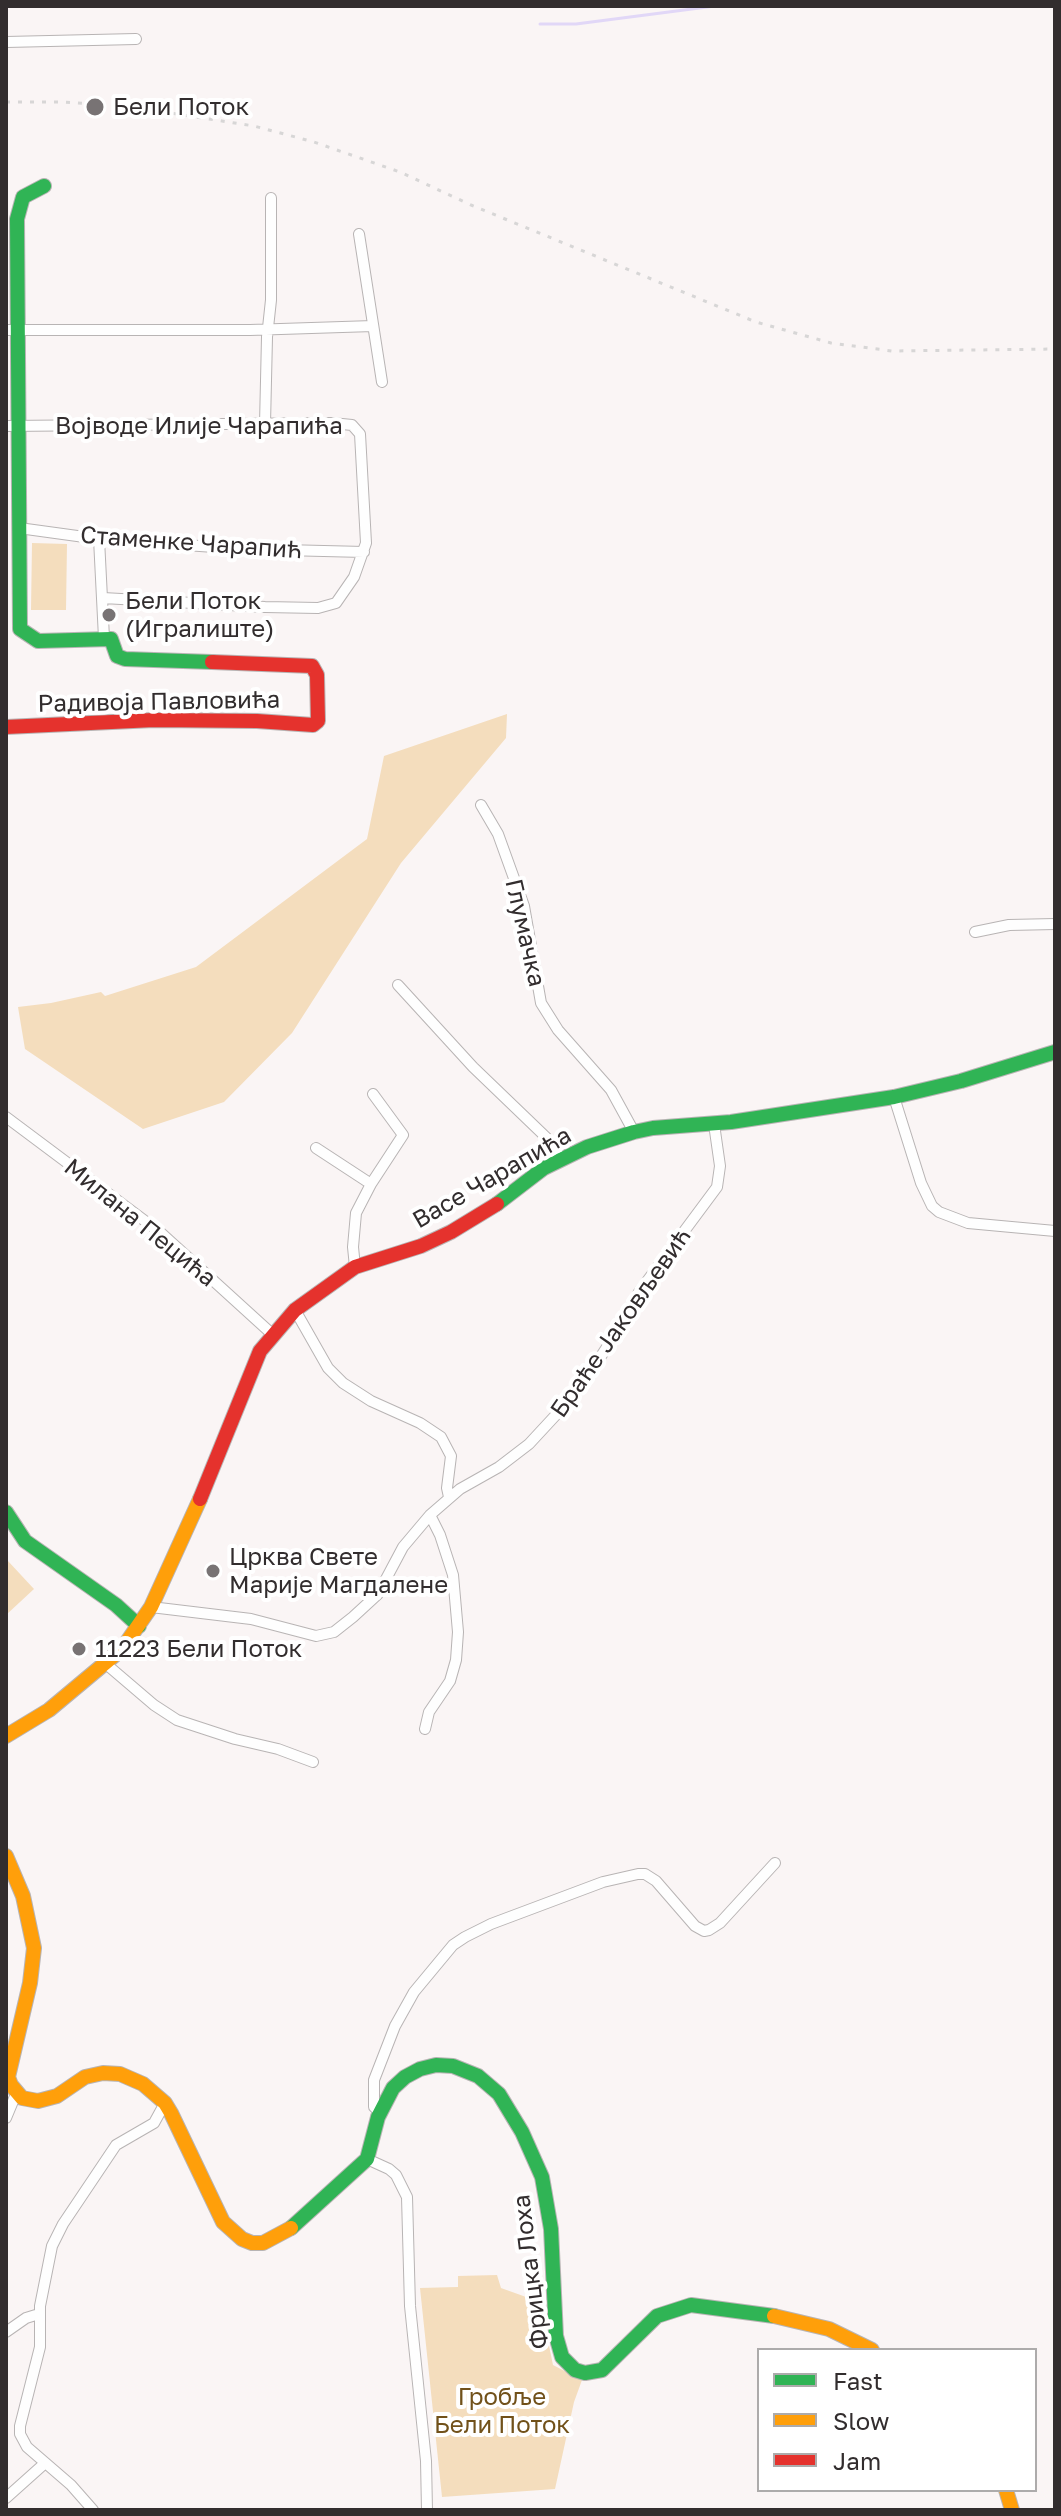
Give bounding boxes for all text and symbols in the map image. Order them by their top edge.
place label: Бели Поток [113,93,249,121]
marker: Бели Поток [84,96,106,118]
street label: Војводе Илије Чарапића [55,412,343,440]
street label: Стаменке Чарапић [79,521,303,565]
place label: Бели Поток (Игралиште) [125,587,274,643]
marker: Бели Поток (Игралиште) [100,606,118,624]
street label: Радивоја Павловића [37,685,281,719]
street label: Глумачка [499,876,551,990]
street label: Васе Чарапића [408,1121,576,1235]
street label: Милана Пецића [58,1153,222,1293]
street label: Браће Јаковљевић [545,1223,697,1423]
place label: Црква Свете Марије Магдалене [229,1543,448,1599]
marker: Црква Свете Марије Магдалене [204,1562,222,1580]
place label: 11223 Бели Поток [95,1635,302,1663]
marker: 11223 Бели Поток [70,1640,88,1658]
street label: Фрицка Лоха [507,2193,555,2351]
legend [757,2348,1037,2492]
text: Fast [833,2366,883,2395]
park label: Гробље Бели Поток [434,2383,570,2439]
text: Slow [833,2406,889,2435]
text: Jam [833,2446,881,2475]

